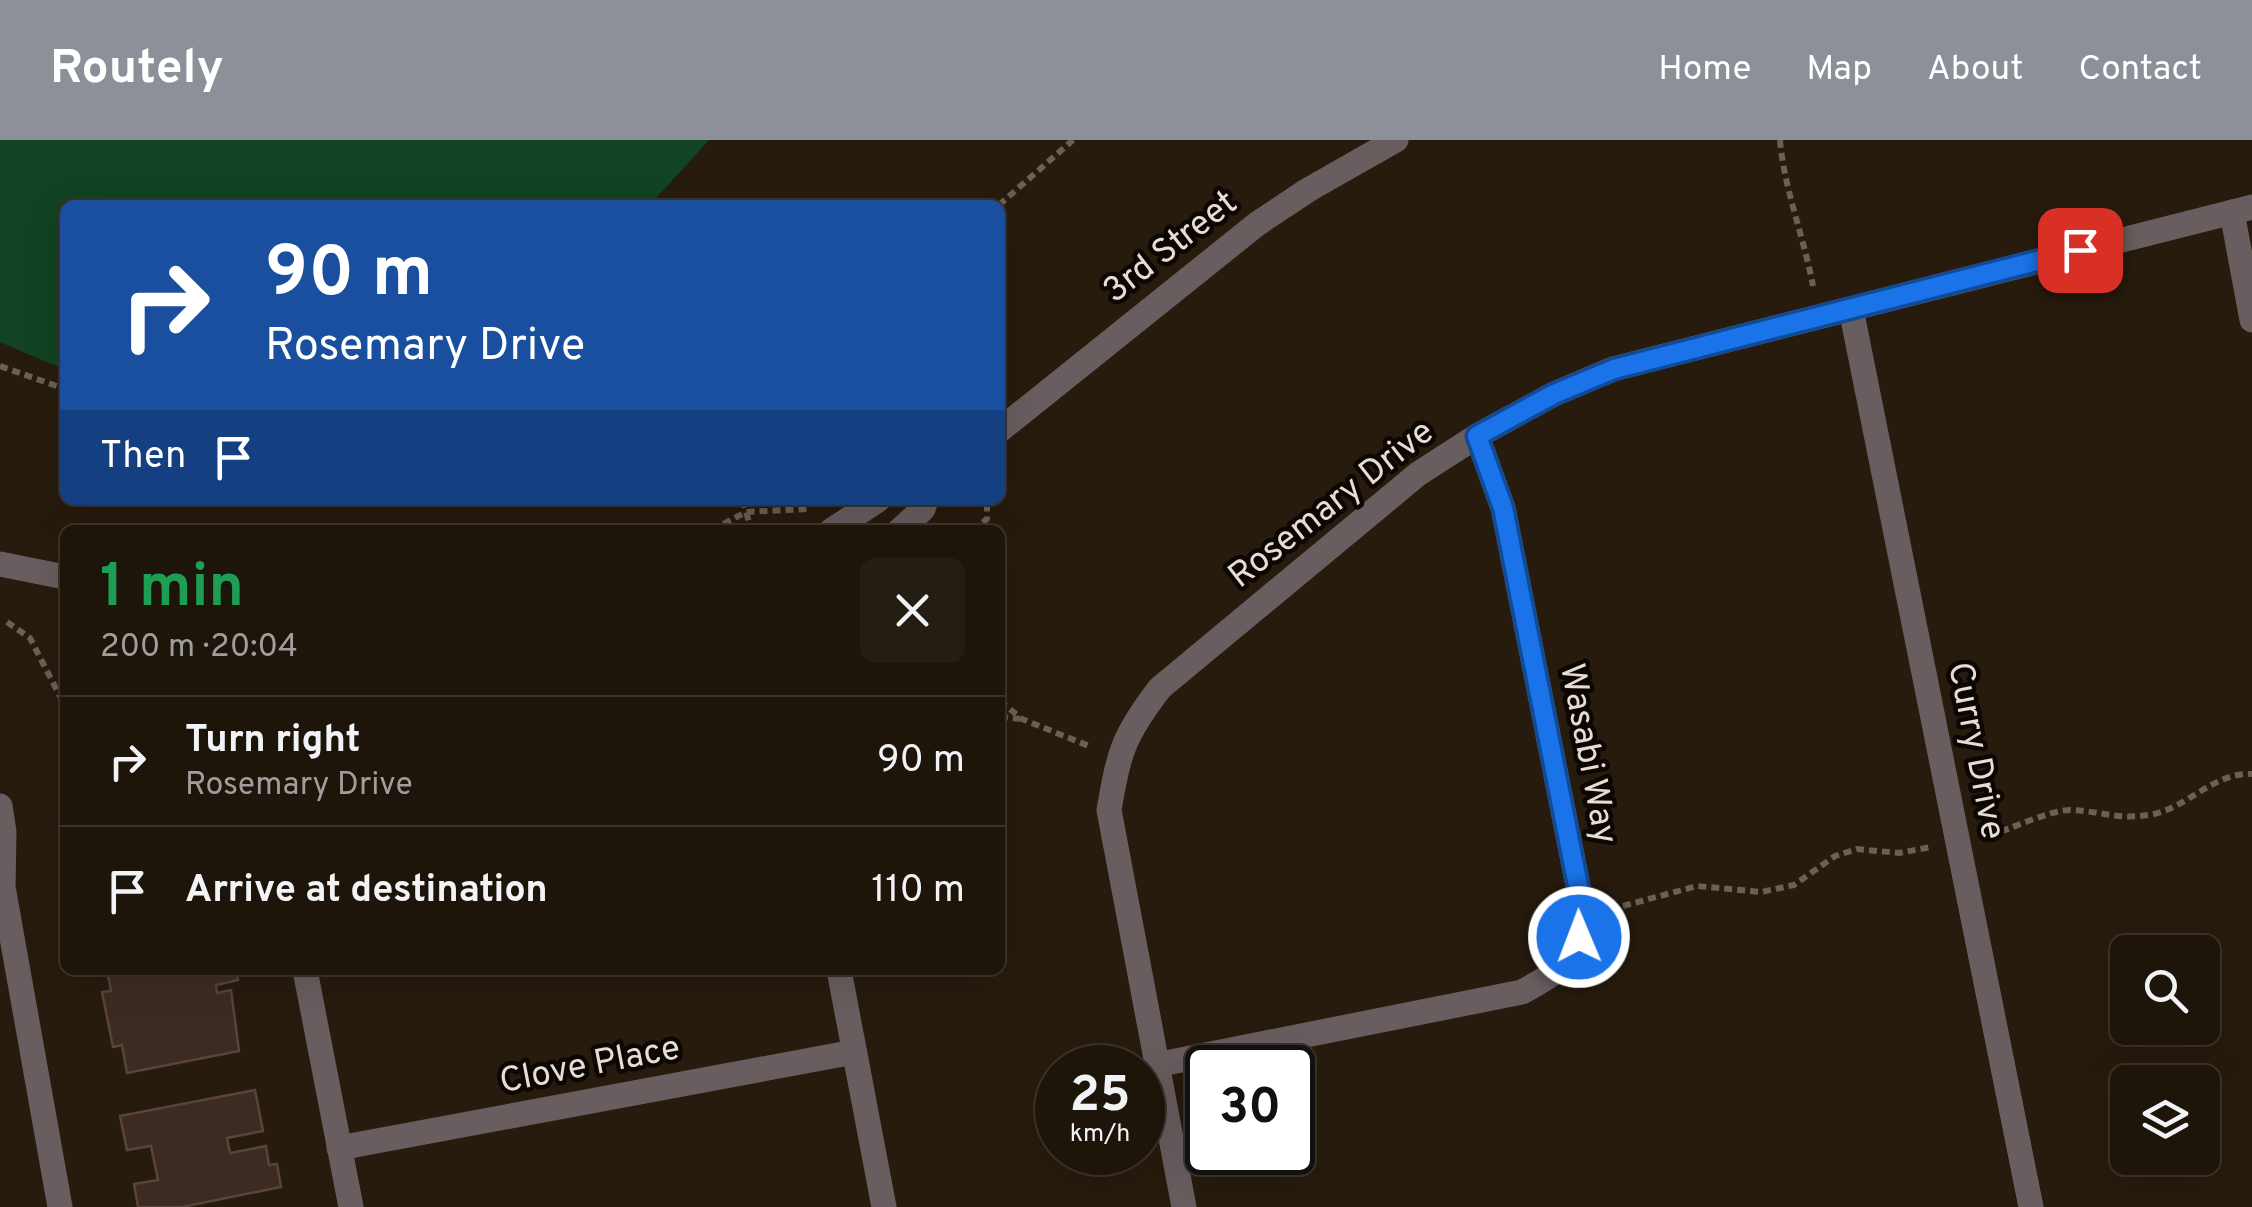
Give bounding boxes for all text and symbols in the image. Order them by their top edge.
text: Routely [50,40,224,100]
text: Home [1658,48,1751,92]
text: Map [1806,48,1872,92]
text: About [1927,48,2023,92]
text: Contact [2078,48,2202,92]
street label: 3rd Street [1095,182,1247,314]
pin [2038,208,2123,293]
icon: arrive [2053,223,2108,278]
text: 90 m [265,232,433,321]
icon: right [100,240,230,370]
text: Rosemary Drive [265,319,585,376]
street label: Rosemary Drive [1220,411,1444,599]
icon: arrive [206,430,261,485]
text: Then [100,433,186,482]
text: 1 min [100,552,244,628]
button: close [860,558,965,663]
text: 200 m · 20:04 [100,628,298,668]
street label: Curry Drive [1936,659,2014,843]
street label: Wasabi Way [1548,660,1626,848]
text: Turn right [185,717,360,766]
icon: right [100,734,155,789]
text: 90 m [877,737,965,786]
text: Rosemary Drive [185,766,413,806]
icon: arrive [100,864,155,919]
text: Arrive at destination [185,867,548,916]
text: 110 m [871,867,965,916]
position arrow [1527,885,1631,989]
map controls [2110,935,2220,1175]
button: search [2110,935,2220,1045]
street label: Clove Place [496,1027,684,1105]
speed limit sign: 30 [1185,1045,1315,1175]
button: layers [2110,1065,2220,1175]
text: 25 [1069,1066,1131,1129]
text: km/h [1070,1119,1130,1151]

